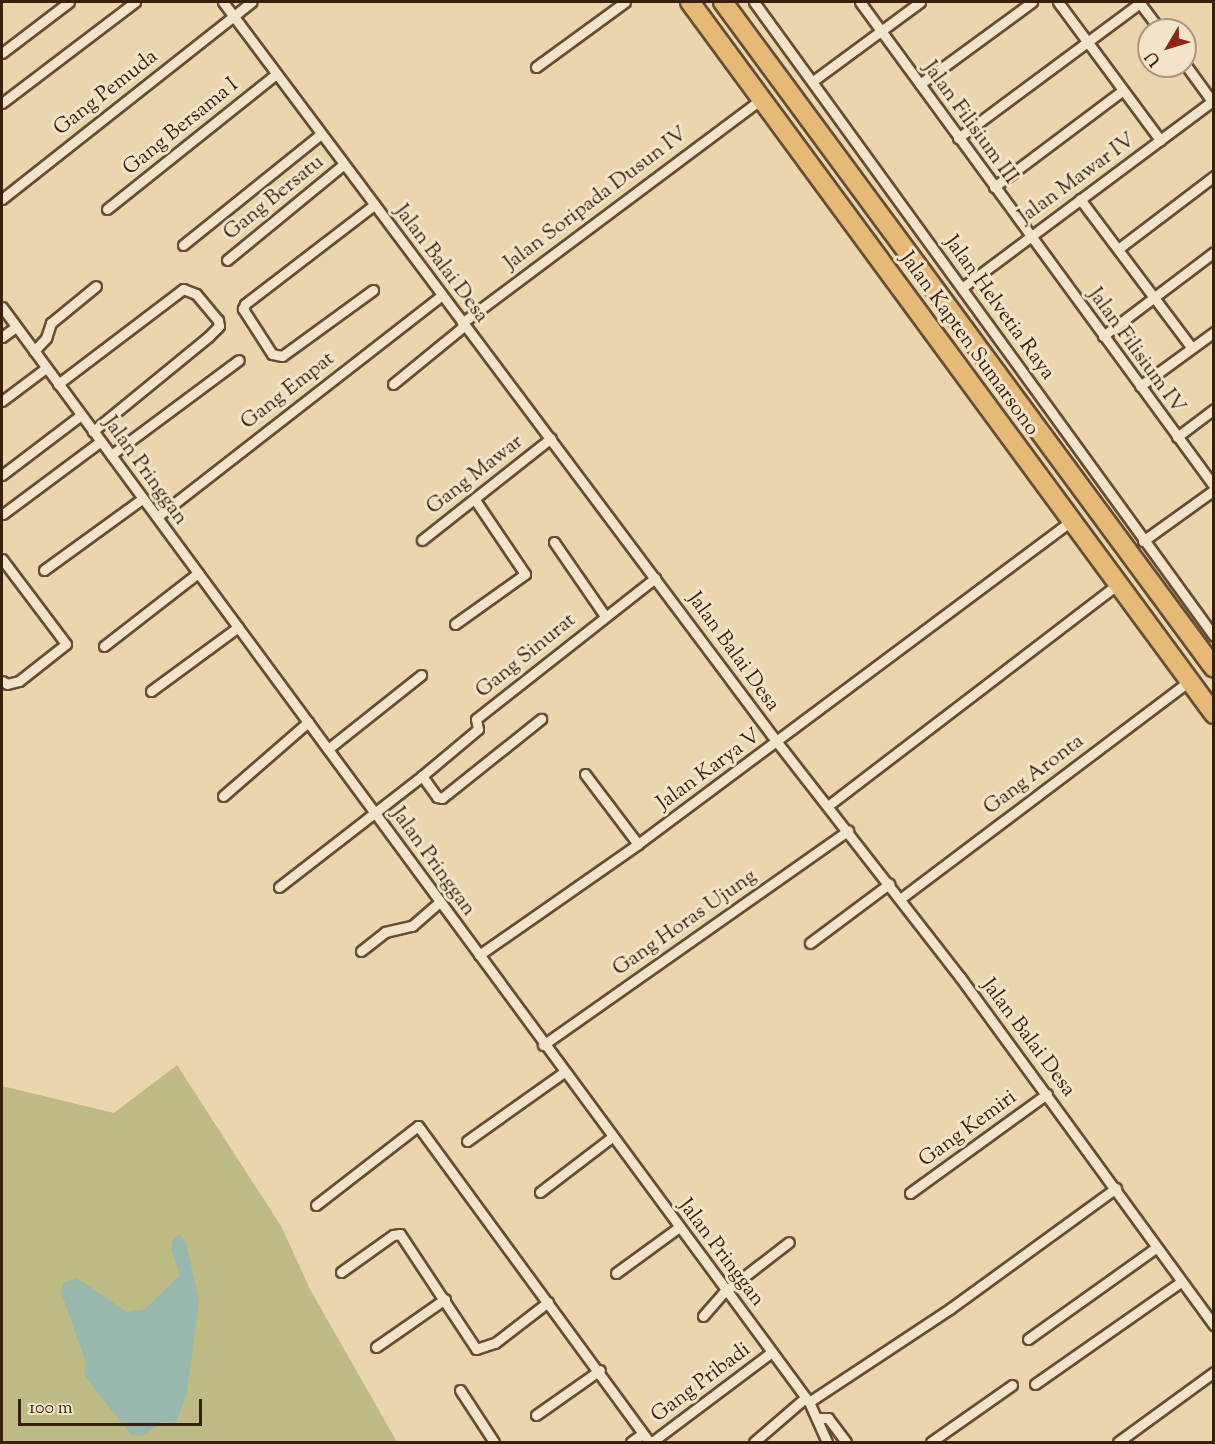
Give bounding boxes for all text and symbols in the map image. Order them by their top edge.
north arrow [1137,18,1197,78]
street label: Gang Pemuda [49,44,163,142]
text: U [1141,46,1167,70]
street label: Jalan Filisium III [917,57,1023,189]
street label: Gang Bersama I [118,73,244,181]
street label: Jalan Soripada Dusun IV [499,122,693,276]
street label: Jalan Mawar IV [1014,128,1140,230]
street label: Gang Bersatu [219,150,329,246]
street label: Jalan Balai Desa [388,200,494,328]
street label: Jalan Helvetia Raya [938,231,1060,385]
street label: Jalan Kapten Sumarsono [894,247,1044,441]
street label: Jalan Filisium IV [1082,283,1190,419]
street label: Gang Empat [236,347,340,435]
street label: Jalan Pringgan [97,412,193,530]
street label: Gang Mawar [422,430,528,520]
street label: Jalan Balai Desa [681,587,785,717]
street label: Gang Sinurat [471,608,581,704]
street label: Jalan Karya V [652,724,766,816]
street label: Gang Aronta [979,729,1089,821]
street label: Jalan Pringgan [385,803,481,921]
street label: Gang Horas Ujung [608,864,762,982]
street label: Jalan Balai Desa [975,974,1081,1102]
street label: Gang Kemiri [914,1085,1022,1173]
street label: Jalan Pringgan [672,1194,770,1312]
street label: Gang Pribadi [646,1338,756,1428]
scale bar [21,1387,206,1425]
text: 100 m [29,1396,73,1422]

